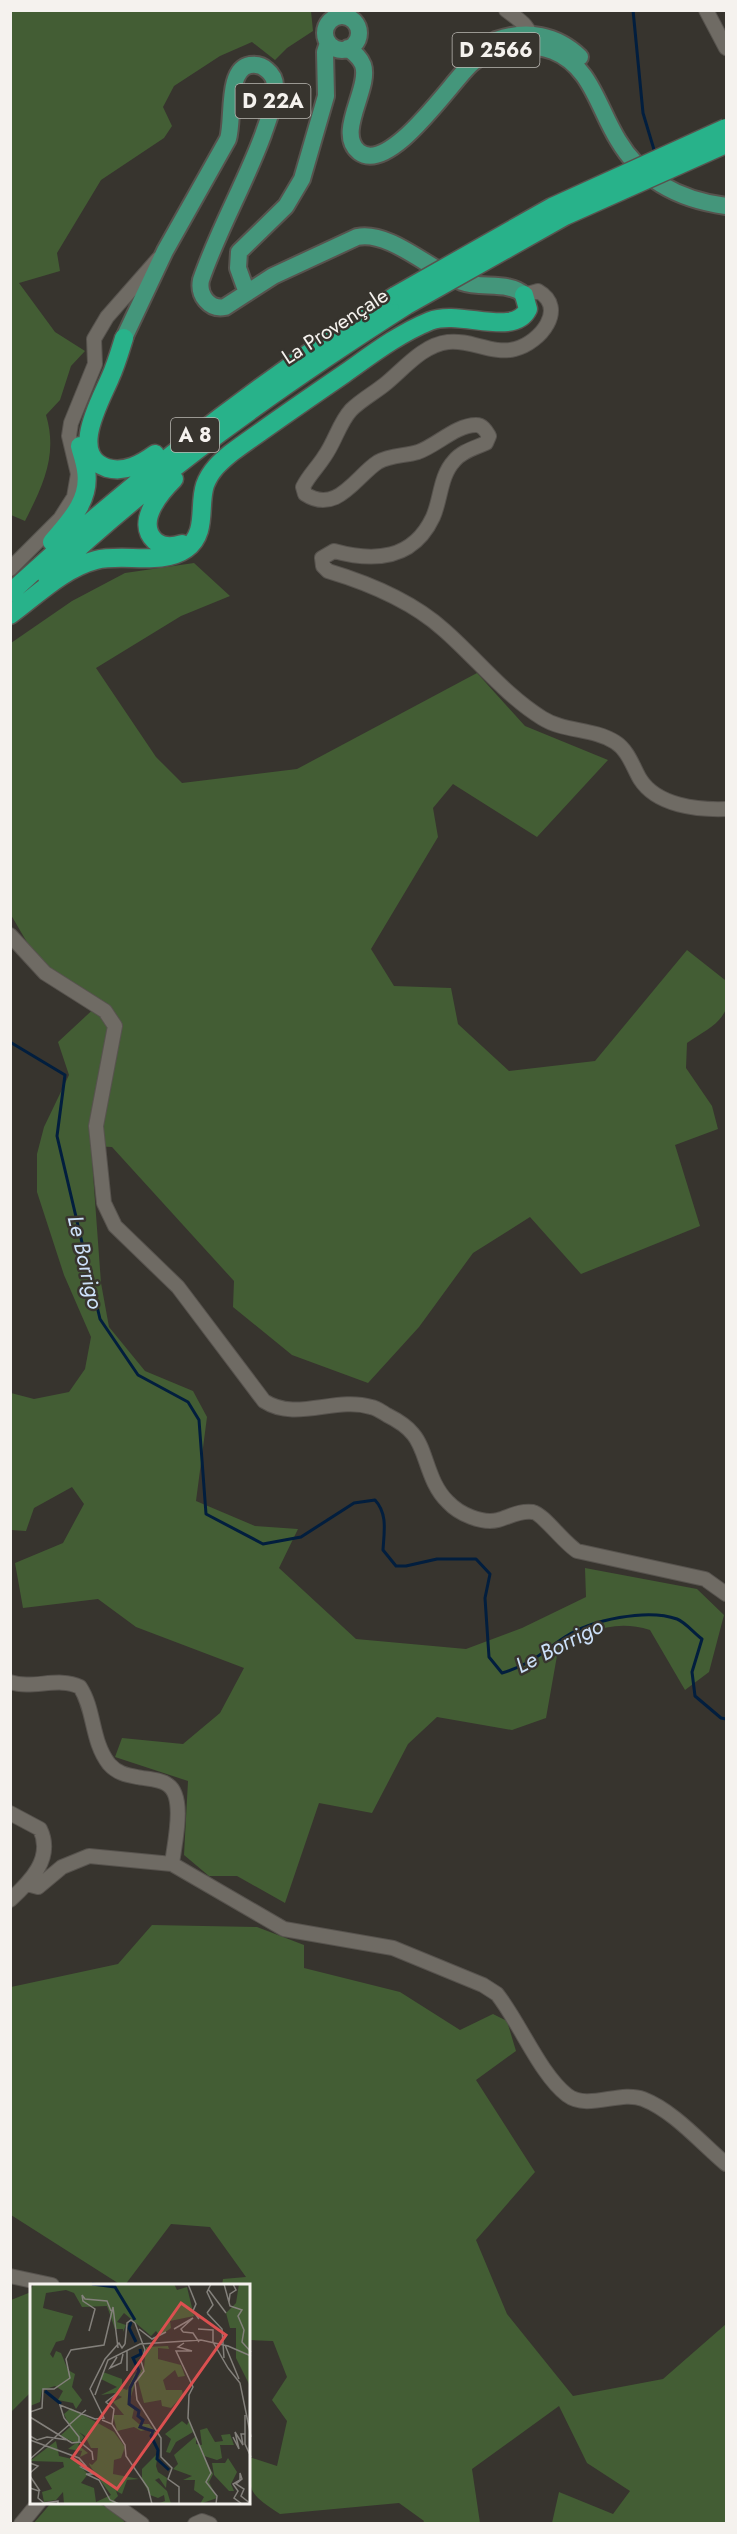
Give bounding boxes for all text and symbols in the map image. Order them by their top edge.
road number: D 2566 [452,33,540,67]
road number: D 22A [236,84,310,118]
street label: La Provençale [276,280,394,372]
road number: A 8 [171,418,219,452]
water label: Le Borrigo [60,1212,112,1312]
water label: Le Borrigo [509,1609,609,1681]
inset map [30,2284,250,2504]

